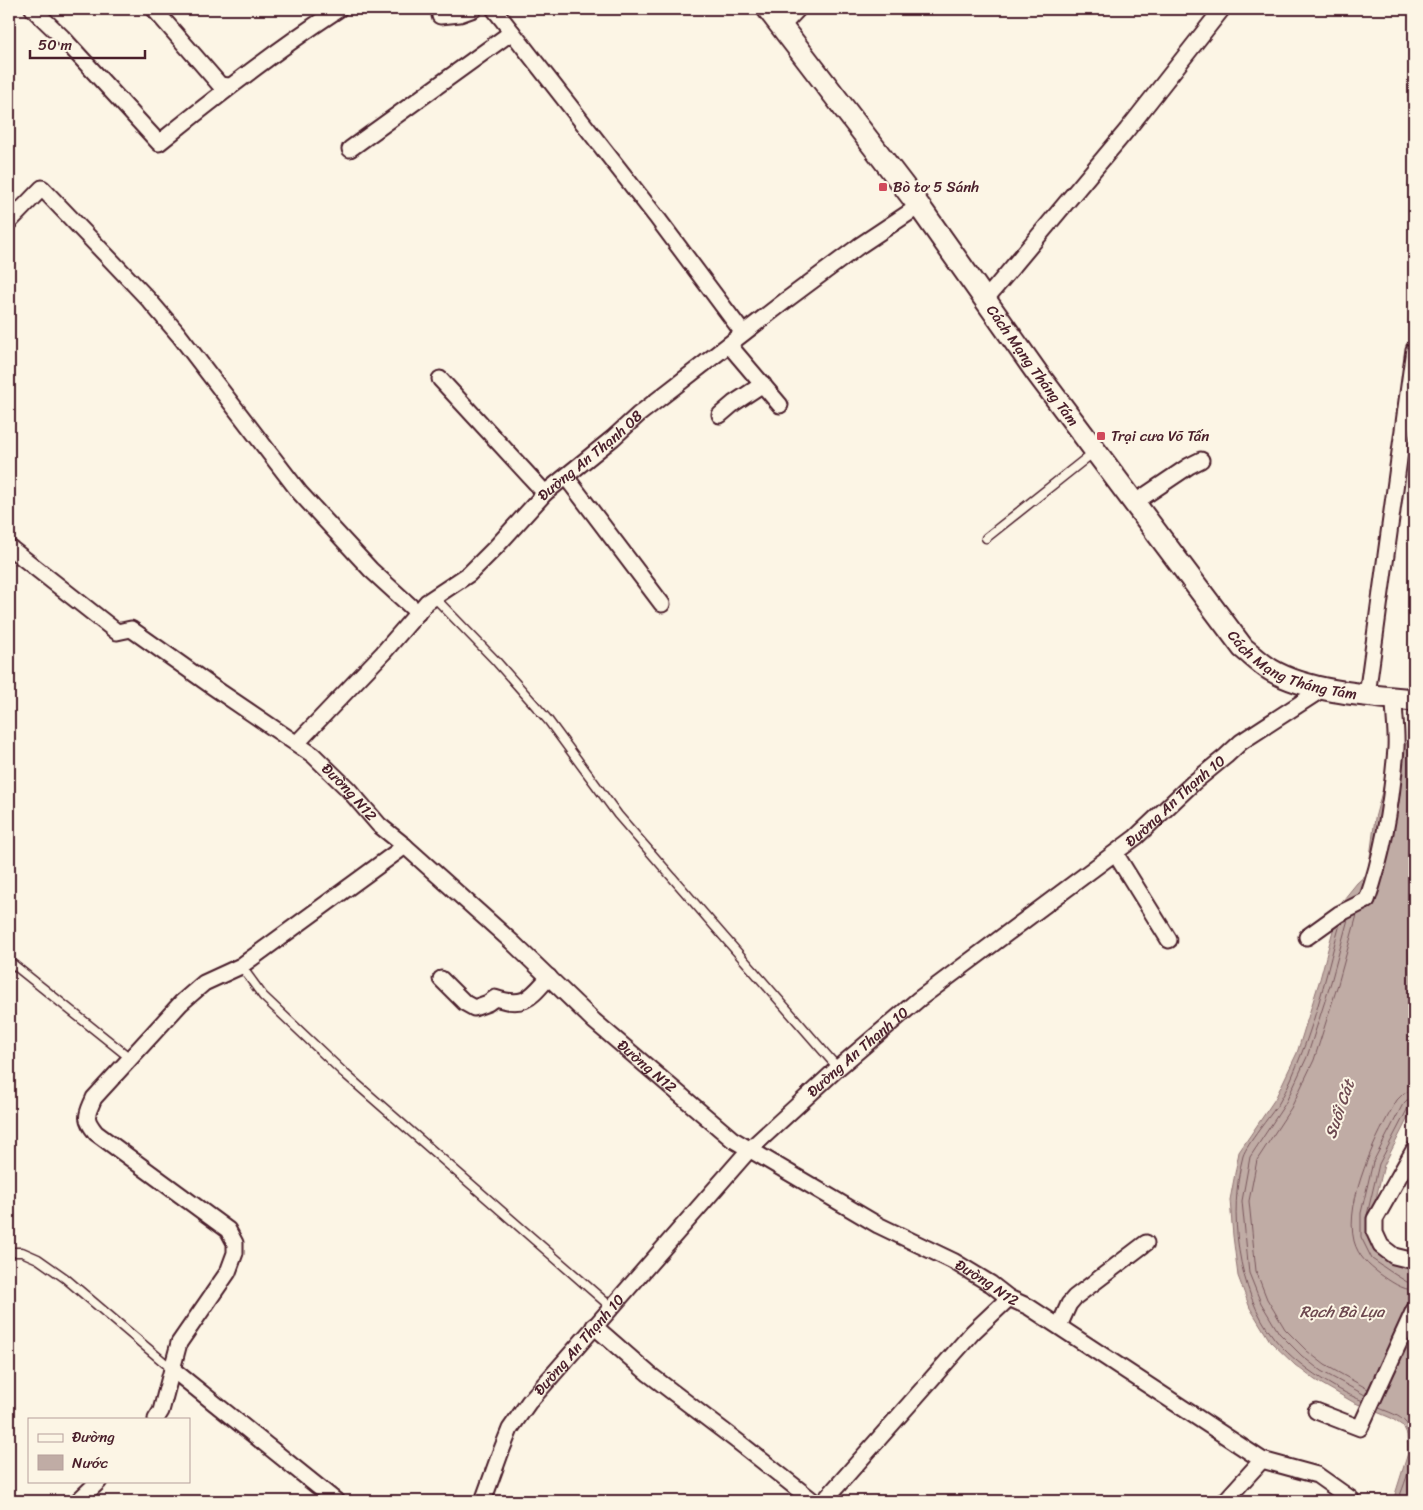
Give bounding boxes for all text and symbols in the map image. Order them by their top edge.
scale bar [30,28,145,60]
text: 50 m [38,32,73,58]
place label: Bò tơ 5 Sánh [893,174,979,200]
marker: Bò tơ 5 Sánh [877,181,889,193]
street label: Cách Mạng Tháng Tám [979,299,1086,432]
street label: Đường An Thạnh 08 [531,404,649,507]
place label: Trại cưa Võ Tấn [1111,423,1209,449]
marker: Trại cưa Võ Tấn [1095,430,1107,442]
street label: Cách Mạng Tháng Tám [1221,624,1359,707]
street label: Đường An Thạnh 10 [1120,748,1231,854]
street label: Đường N12 [315,757,384,827]
street label: Đường An Thạnh 10 [801,1000,915,1104]
street label: Đường N12 [611,1033,683,1100]
water label: Suối Cát [1316,1074,1364,1142]
street label: Đường N12 [950,1252,1023,1314]
street label: Đường An Thạnh 10 [527,1288,631,1402]
water label: Rạch Bà Lụa [1300,1297,1386,1326]
legend [28,1418,190,1482]
text: Đường [72,1424,115,1450]
text: Nước [72,1450,109,1476]

